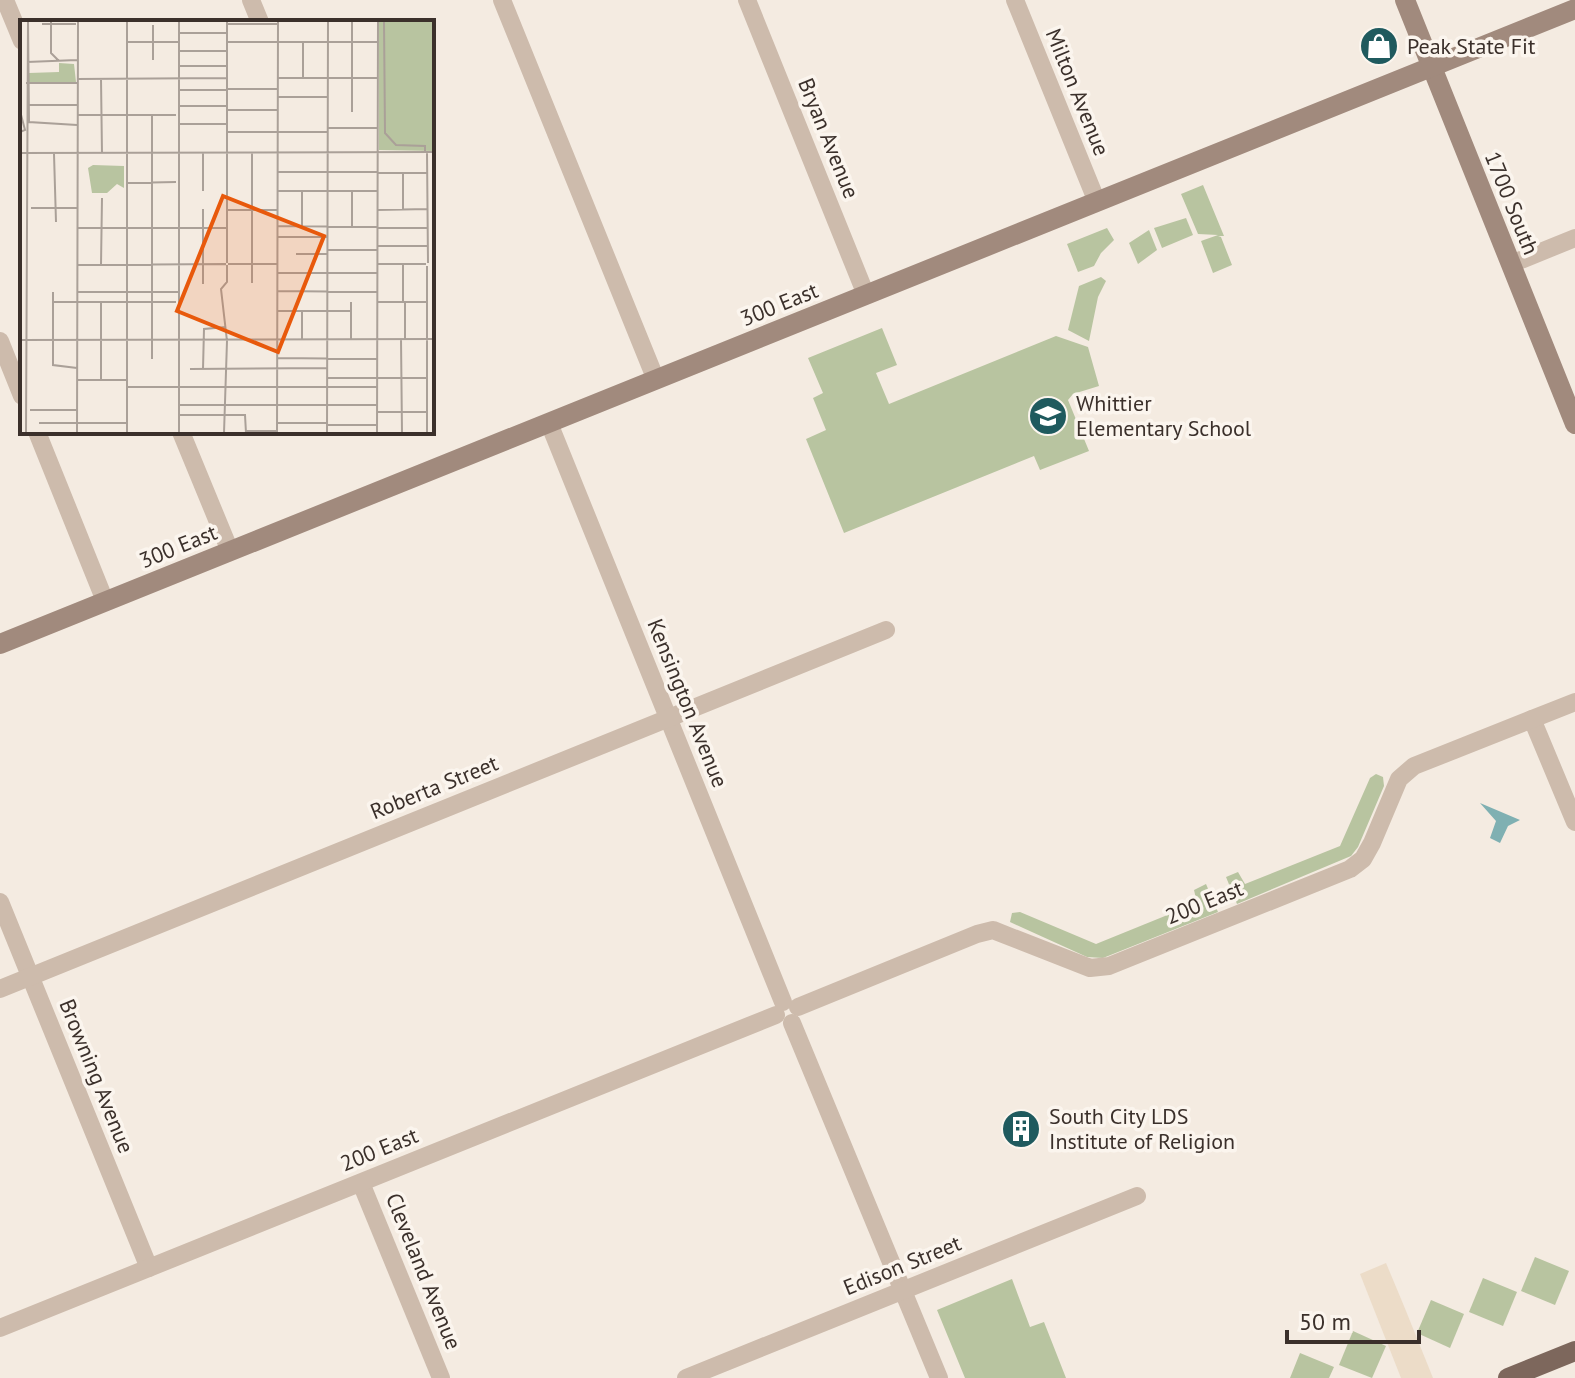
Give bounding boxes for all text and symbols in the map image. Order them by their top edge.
inset map [20,20,434,434]
street label: Milton Avenue [1040,24,1116,160]
shop icon: Peak State Fit [1358,25,1400,67]
place label: Peak State Fit [1407,32,1536,60]
street label: Bryan Avenue [792,74,866,202]
street label: 1700 South [1479,147,1545,259]
street label: 300 East [736,276,822,332]
place label: Whittier Elementary School [1076,389,1252,442]
school or university icon: Whittier Elementary School [1027,395,1069,437]
street label: 300 East [135,518,221,574]
street label: Kensington Avenue [641,615,735,791]
street label: Roberta Street [366,748,503,825]
street label: 200 East [1161,874,1247,930]
street label: Browning Avenue [53,995,141,1157]
place label: South City LDS Institute of Religion [1049,1102,1235,1155]
building icon: South City LDS Institute of Religion [1000,1108,1042,1150]
street label: 200 East [336,1121,422,1177]
street label: Cleveland Avenue [380,1189,468,1353]
street label: Edison Street [839,1228,966,1301]
scale bar [1287,1294,1419,1344]
text: 50 m [1299,1306,1351,1337]

